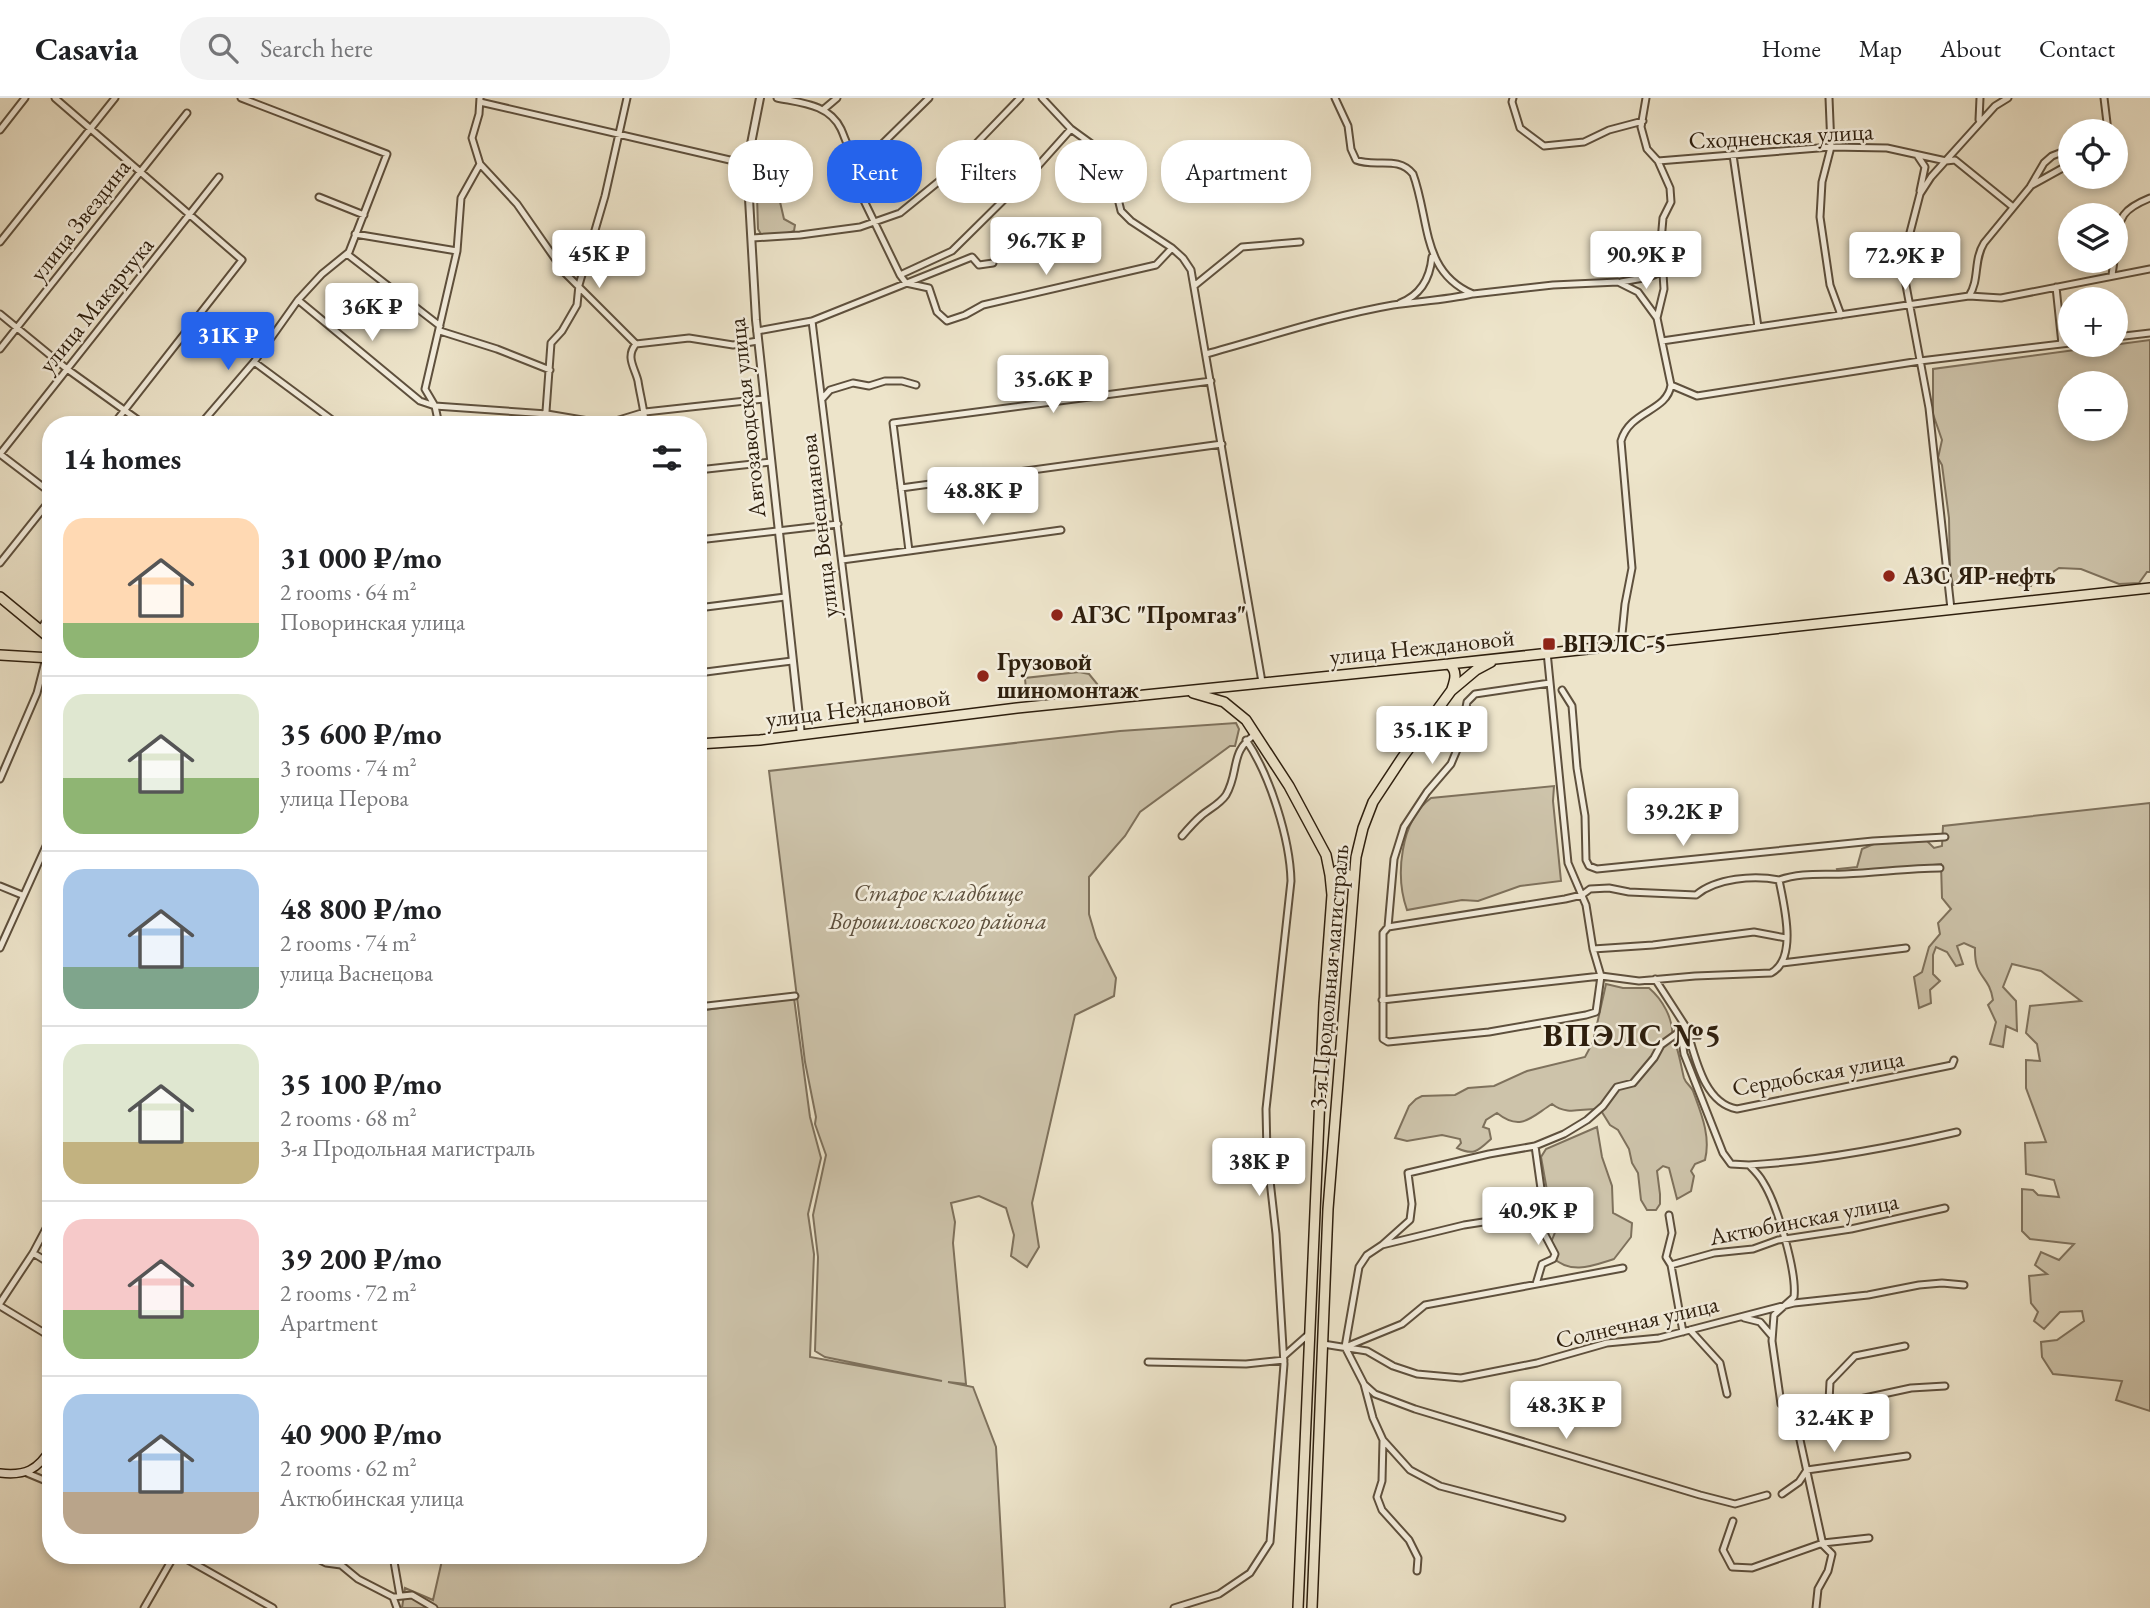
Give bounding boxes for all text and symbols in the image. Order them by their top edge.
search box [180,17,670,80]
text: Casavia [35,27,138,70]
icon: search [204,29,242,67]
text: Search here [260,31,373,65]
text: Home [1761,33,1821,64]
text: Map [1859,33,1902,64]
text: About [1940,33,2001,64]
text: Contact [2039,33,2115,64]
street label: Сходненская улица [1688,115,1875,156]
map controls [2058,119,2128,441]
button: locate [2058,119,2128,189]
chip: Buy [728,140,813,203]
chip: Rent [827,140,922,203]
chip: Filters [936,140,1041,203]
chip: New [1055,140,1147,203]
chip: Apartment [1161,140,1311,203]
street label: улица Звездина [22,152,137,287]
button: layers [2058,203,2128,273]
pin: 96.7K ₽ [981,218,1111,277]
text: 96.7K ₽ [1006,225,1086,255]
street label: улица Макарчука [31,230,160,379]
pin: 45K ₽ [550,230,648,290]
pin: 90.9K ₽ [1581,232,1711,291]
pin: 72.9K ₽ [1840,232,1970,292]
text: 45K ₽ [568,238,630,268]
text: 90.9K ₽ [1606,239,1686,269]
text: 72.9K ₽ [1865,240,1945,270]
pin: 36K ₽ [323,284,421,343]
button: + [2058,287,2128,357]
text: 36K ₽ [341,291,403,321]
pin: 31K ₽ [179,313,277,372]
street label: Автозаводская улица [721,316,773,521]
text: 31K ₽ [197,320,259,350]
pin: 35.6K ₽ [988,356,1118,415]
text: 35.6K ₽ [1013,363,1093,393]
button: − [2058,371,2128,441]
street label: улица Венецианова [792,432,845,620]
text: 14 homes [63,439,181,478]
icon: filters [648,439,686,477]
pin: 48.8K ₽ [918,468,1048,527]
text: 48.8K ₽ [943,475,1023,505]
text: 31 000 ₽/mo [280,538,442,577]
icon: home [119,546,203,630]
place label: АЗС ЯР-нефть [1902,560,2056,591]
marker: АЗС ЯР-нефть [1881,568,1897,584]
text: 2 rooms · 64 m² [280,577,417,607]
place label: АГЗС "Промгаз" [1070,599,1246,630]
text: Поворинская улица [280,607,465,637]
marker: АГЗС "Промгаз" [1049,607,1065,623]
street label: улица Неждановой [1328,621,1516,672]
place label: ВПЭЛС-5 [1563,628,1666,659]
marker: ВПЭЛС-5 [1541,636,1557,652]
place label: Грузовой шиномонтаж [997,646,1140,705]
marker: Грузовой шиномонтаж [975,668,991,684]
street label: улица Неждановой [764,681,952,734]
pin: 35.1K ₽ [1367,706,1497,766]
text: 35 600 ₽/mo [280,714,442,753]
text: 35.1K ₽ [1392,714,1472,744]
icon: home [119,722,203,806]
text: 3 rooms · 74 m² [280,753,417,783]
text: улица Перова [280,783,409,813]
pin: 39.2K ₽ [1618,788,1748,848]
text: 39.2K ₽ [1643,796,1723,826]
street label: 3-я Продольная магистраль [1301,843,1356,1111]
park label: Старое кладбище Ворошиловского района [828,877,1047,936]
text: 48 800 ₽/mo [280,889,442,928]
icon: home [119,897,203,981]
text: 2 rooms · 74 m² [280,928,417,958]
text: улица Васнецова [280,958,433,988]
district label: ВПЭЛС №5 [1543,1014,1723,1056]
street label: Сердобская улица [1730,1042,1907,1103]
text: 35 100 ₽/mo [280,1064,442,1103]
icon: home [119,1072,203,1156]
text: 2 rooms · 68 m² [280,1103,417,1133]
text: 3-я Продольная магистраль [280,1133,535,1163]
pin: 38K ₽ [1210,1138,1308,1198]
text: 38K ₽ [1228,1146,1290,1176]
street label: Актюбинская улица [1706,1185,1901,1252]
pin: 40.9K ₽ [1473,1188,1603,1247]
text: 40.9K ₽ [1498,1195,1578,1225]
text: 39 200 ₽/mo [280,1239,442,1278]
icon: home [119,1247,203,1331]
text: 2 rooms · 72 m² [280,1278,417,1308]
street label: Солнечная улица [1552,1288,1722,1355]
text: Apartment [280,1308,378,1338]
pin: 48.3K ₽ [1501,1382,1631,1441]
text: 48.3K ₽ [1526,1389,1606,1419]
pin: 32.4K ₽ [1769,1394,1899,1454]
text: 32.4K ₽ [1794,1402,1874,1432]
text: 40 900 ₽/mo [280,1414,442,1453]
icon: home [119,1422,203,1506]
text: 2 rooms · 62 m² [280,1453,417,1483]
text: Актюбинская улица [280,1483,464,1513]

